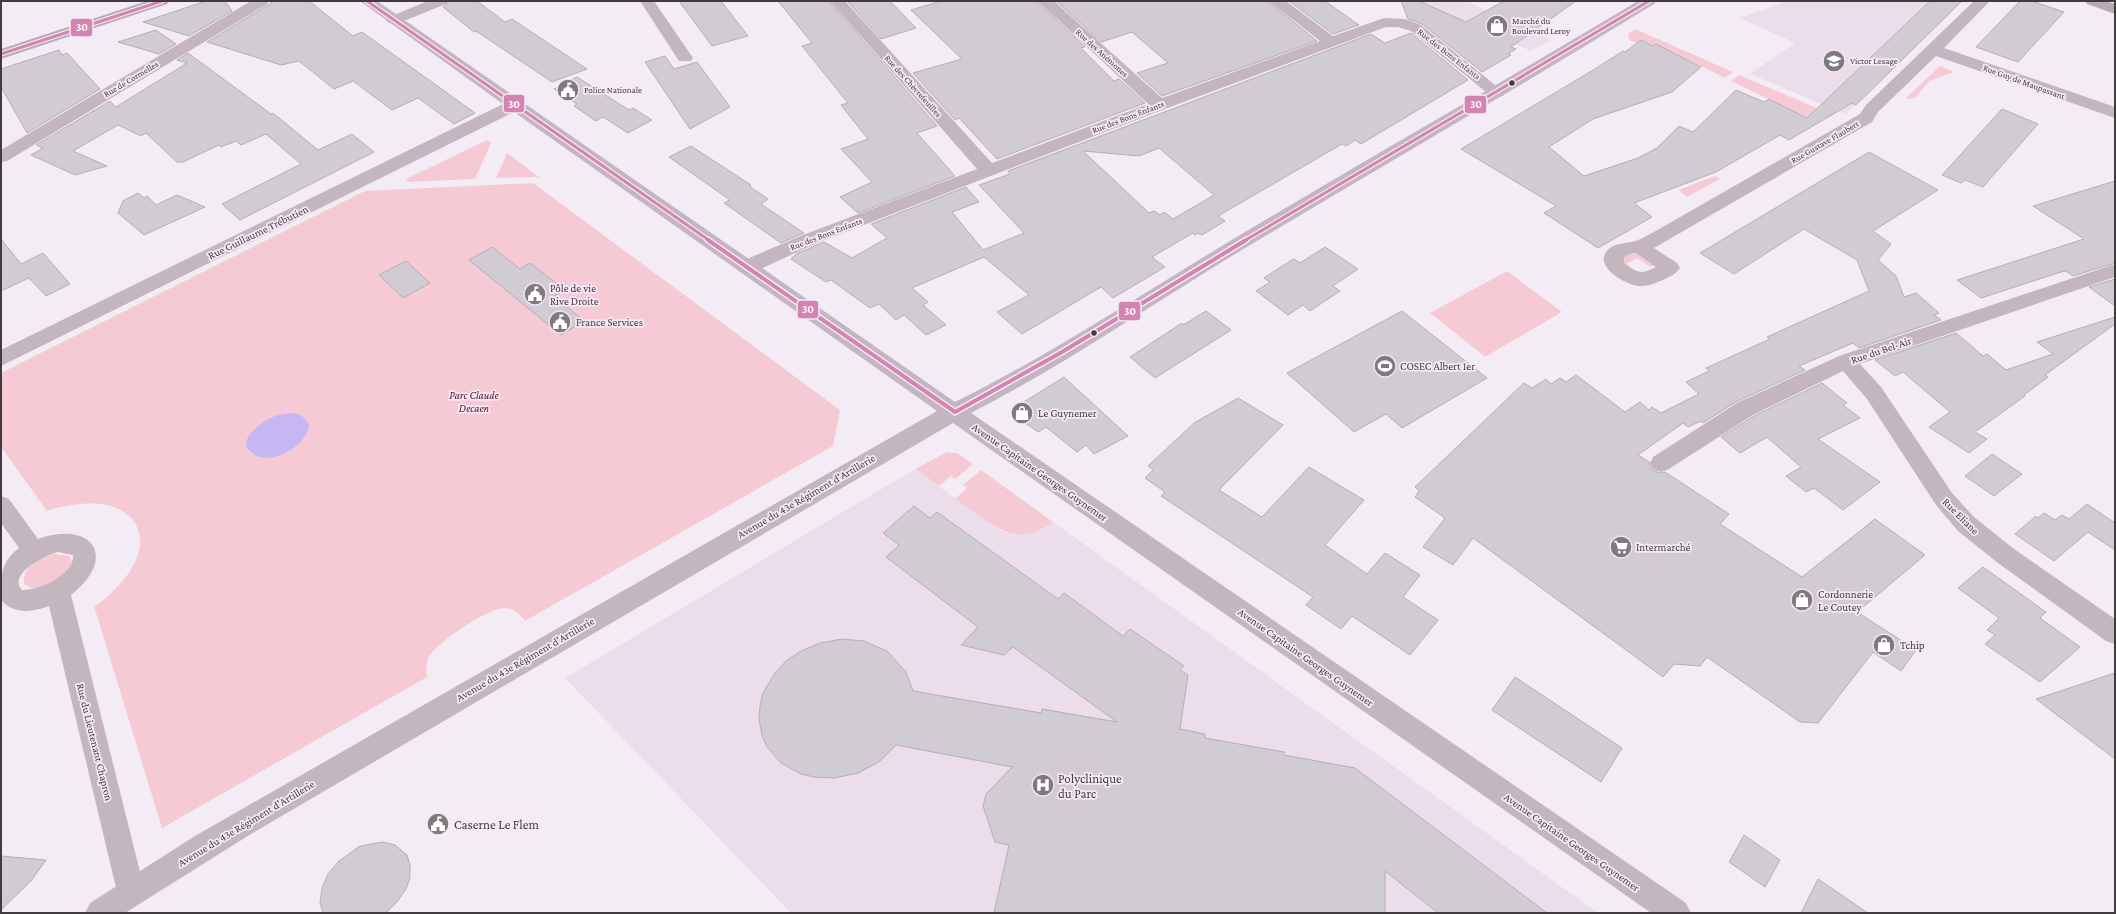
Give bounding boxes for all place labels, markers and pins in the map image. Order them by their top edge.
shop icon: Marché du Boulevard Leroy [1484,13,1510,39]
place label: Marché du Boulevard Leroy [1512,16,1571,36]
school or university icon: Victor Lesage [1821,48,1847,74]
place label: Victor Lesage [1850,56,1898,66]
public building icon: Police Nationale [555,77,581,103]
unlabelled marker [1507,78,1517,88]
place label: Police Nationale [584,85,642,95]
public building icon: Pôle de vie Rive Droite [522,281,548,307]
place label: Pôle de vie Rive Droite [550,282,599,307]
public building icon: France Services [547,309,573,335]
place label: France Services [576,316,643,328]
unlabelled marker [1089,328,1099,338]
sports icon: COSEC Albert 1er [1372,353,1398,379]
place label: COSEC Albert 1er [1400,360,1475,372]
shop icon: Le Guynemer [1009,400,1035,426]
place label: Le Guynemer [1038,407,1097,420]
supermarket icon: Intermarché [1608,534,1634,560]
place label: Intermarché [1636,541,1691,553]
shop icon: Cordonnerie Le Coutey [1789,587,1815,613]
place label: Cordonnerie Le Coutey [1818,588,1873,614]
shop icon: Tchip [1871,632,1897,658]
place label: Tchip [1900,639,1925,652]
place label: Polyclinique du Parc [1058,771,1122,801]
hospital icon: Polyclinique du Parc [1030,772,1056,798]
public building icon: Caserne Le Flem [425,811,451,837]
place label: Caserne Le Flem [454,817,539,832]

